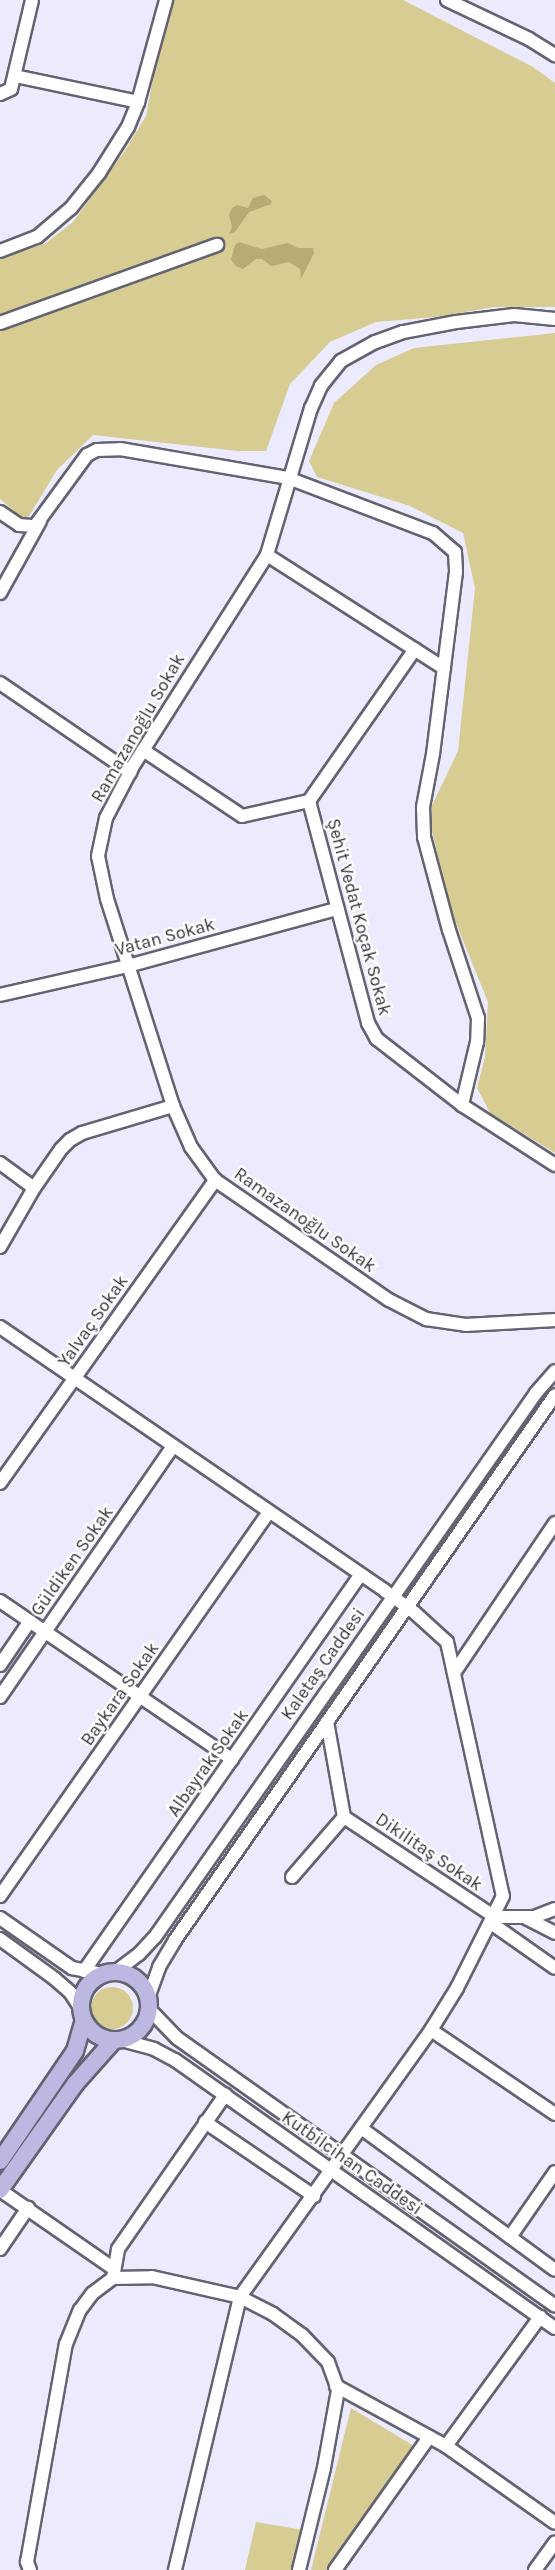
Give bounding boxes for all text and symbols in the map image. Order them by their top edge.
street label: Ramazanoğlu Sokak [87,650,189,806]
street label: Şehit Vedat Koçak Sokak [322,816,396,1018]
street label: Vatan Sokak [113,913,217,961]
street label: Ramazanoğlu Sokak [230,1163,380,1277]
street label: Yalvaç Sokak [53,1271,133,1371]
street label: Güldiken Sokak [26,1502,118,1620]
street label: Kaletaş Caddesi [276,1604,370,1724]
street label: Baykara Sokak [76,1638,164,1750]
street label: Albayrak Sokak [163,1705,253,1821]
street label: Dikilitaş Sokak [371,1808,487,1896]
street label: Kutbilcihan Caddesi [278,2106,426,2220]

